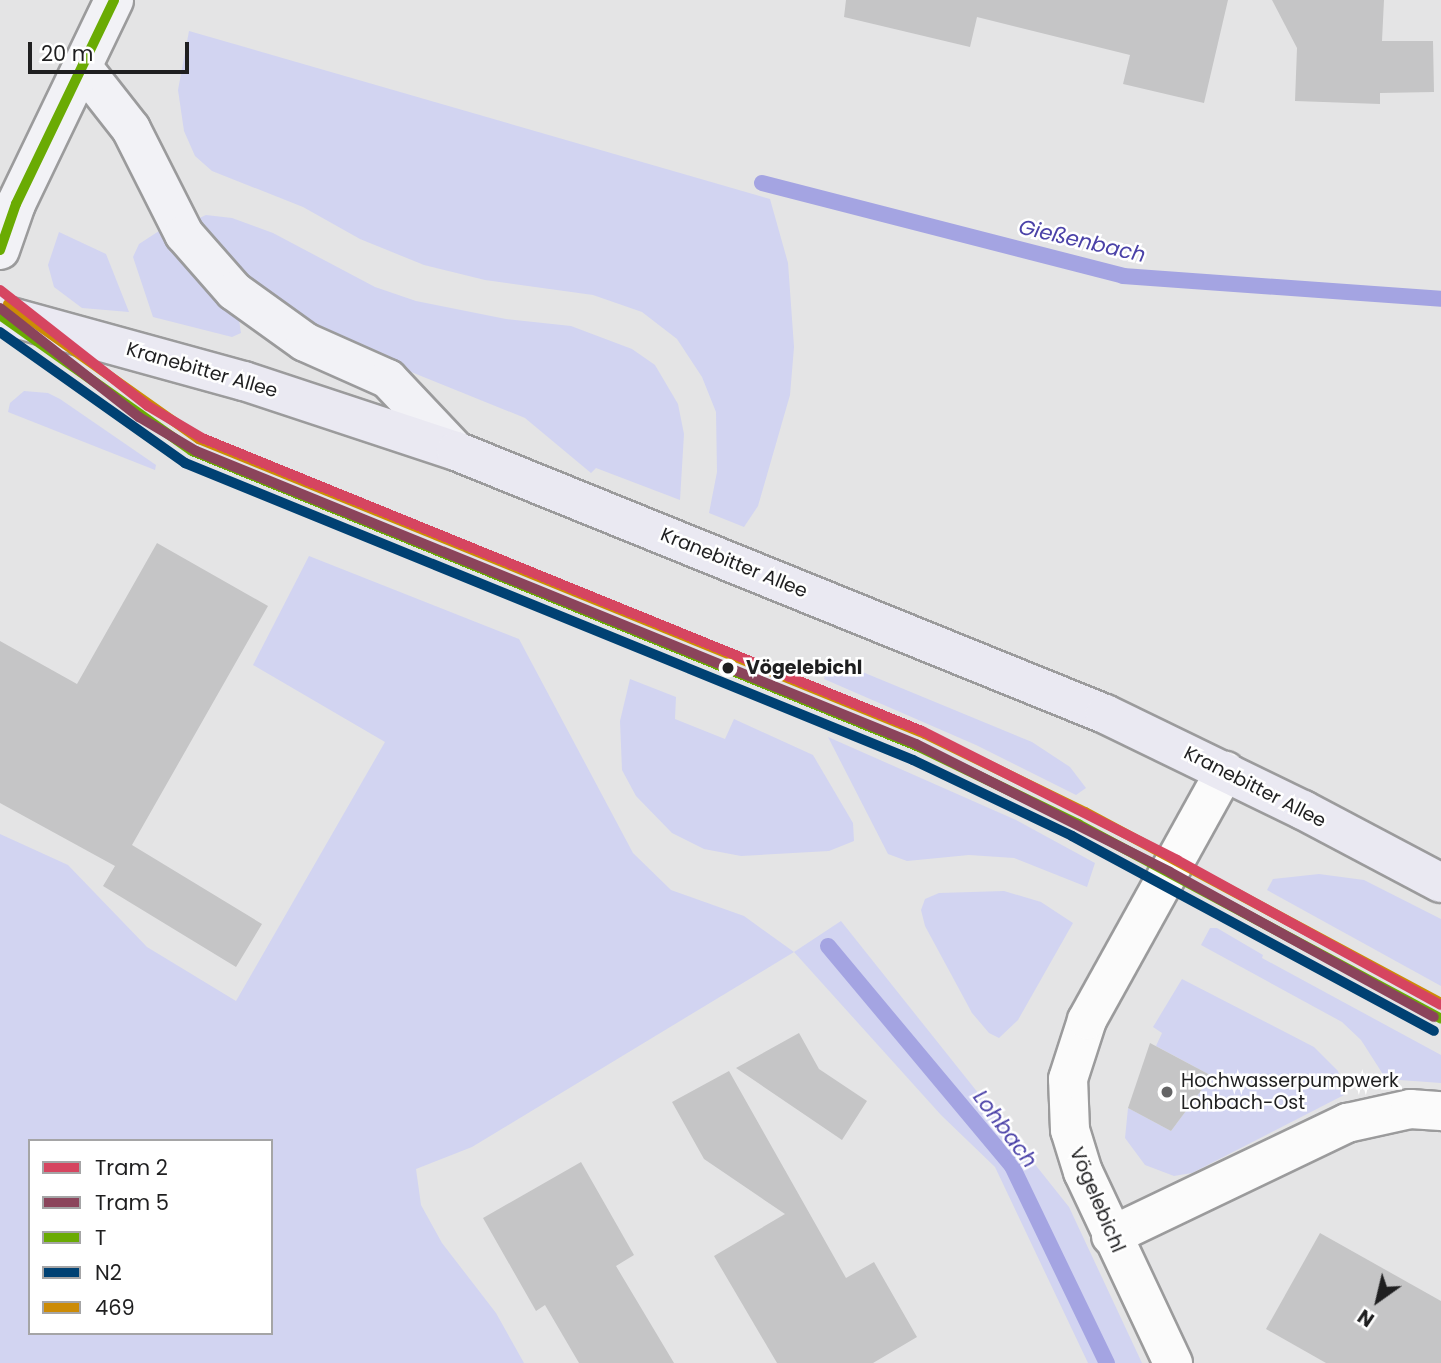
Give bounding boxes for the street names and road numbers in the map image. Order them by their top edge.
street label: Kranebitter Allee [124,338,280,402]
street label: Kranebitter Allee [657,523,811,603]
street label: Kranebitter Allee [1180,741,1330,833]
street label: Vögelebichl [1065,1144,1129,1256]

